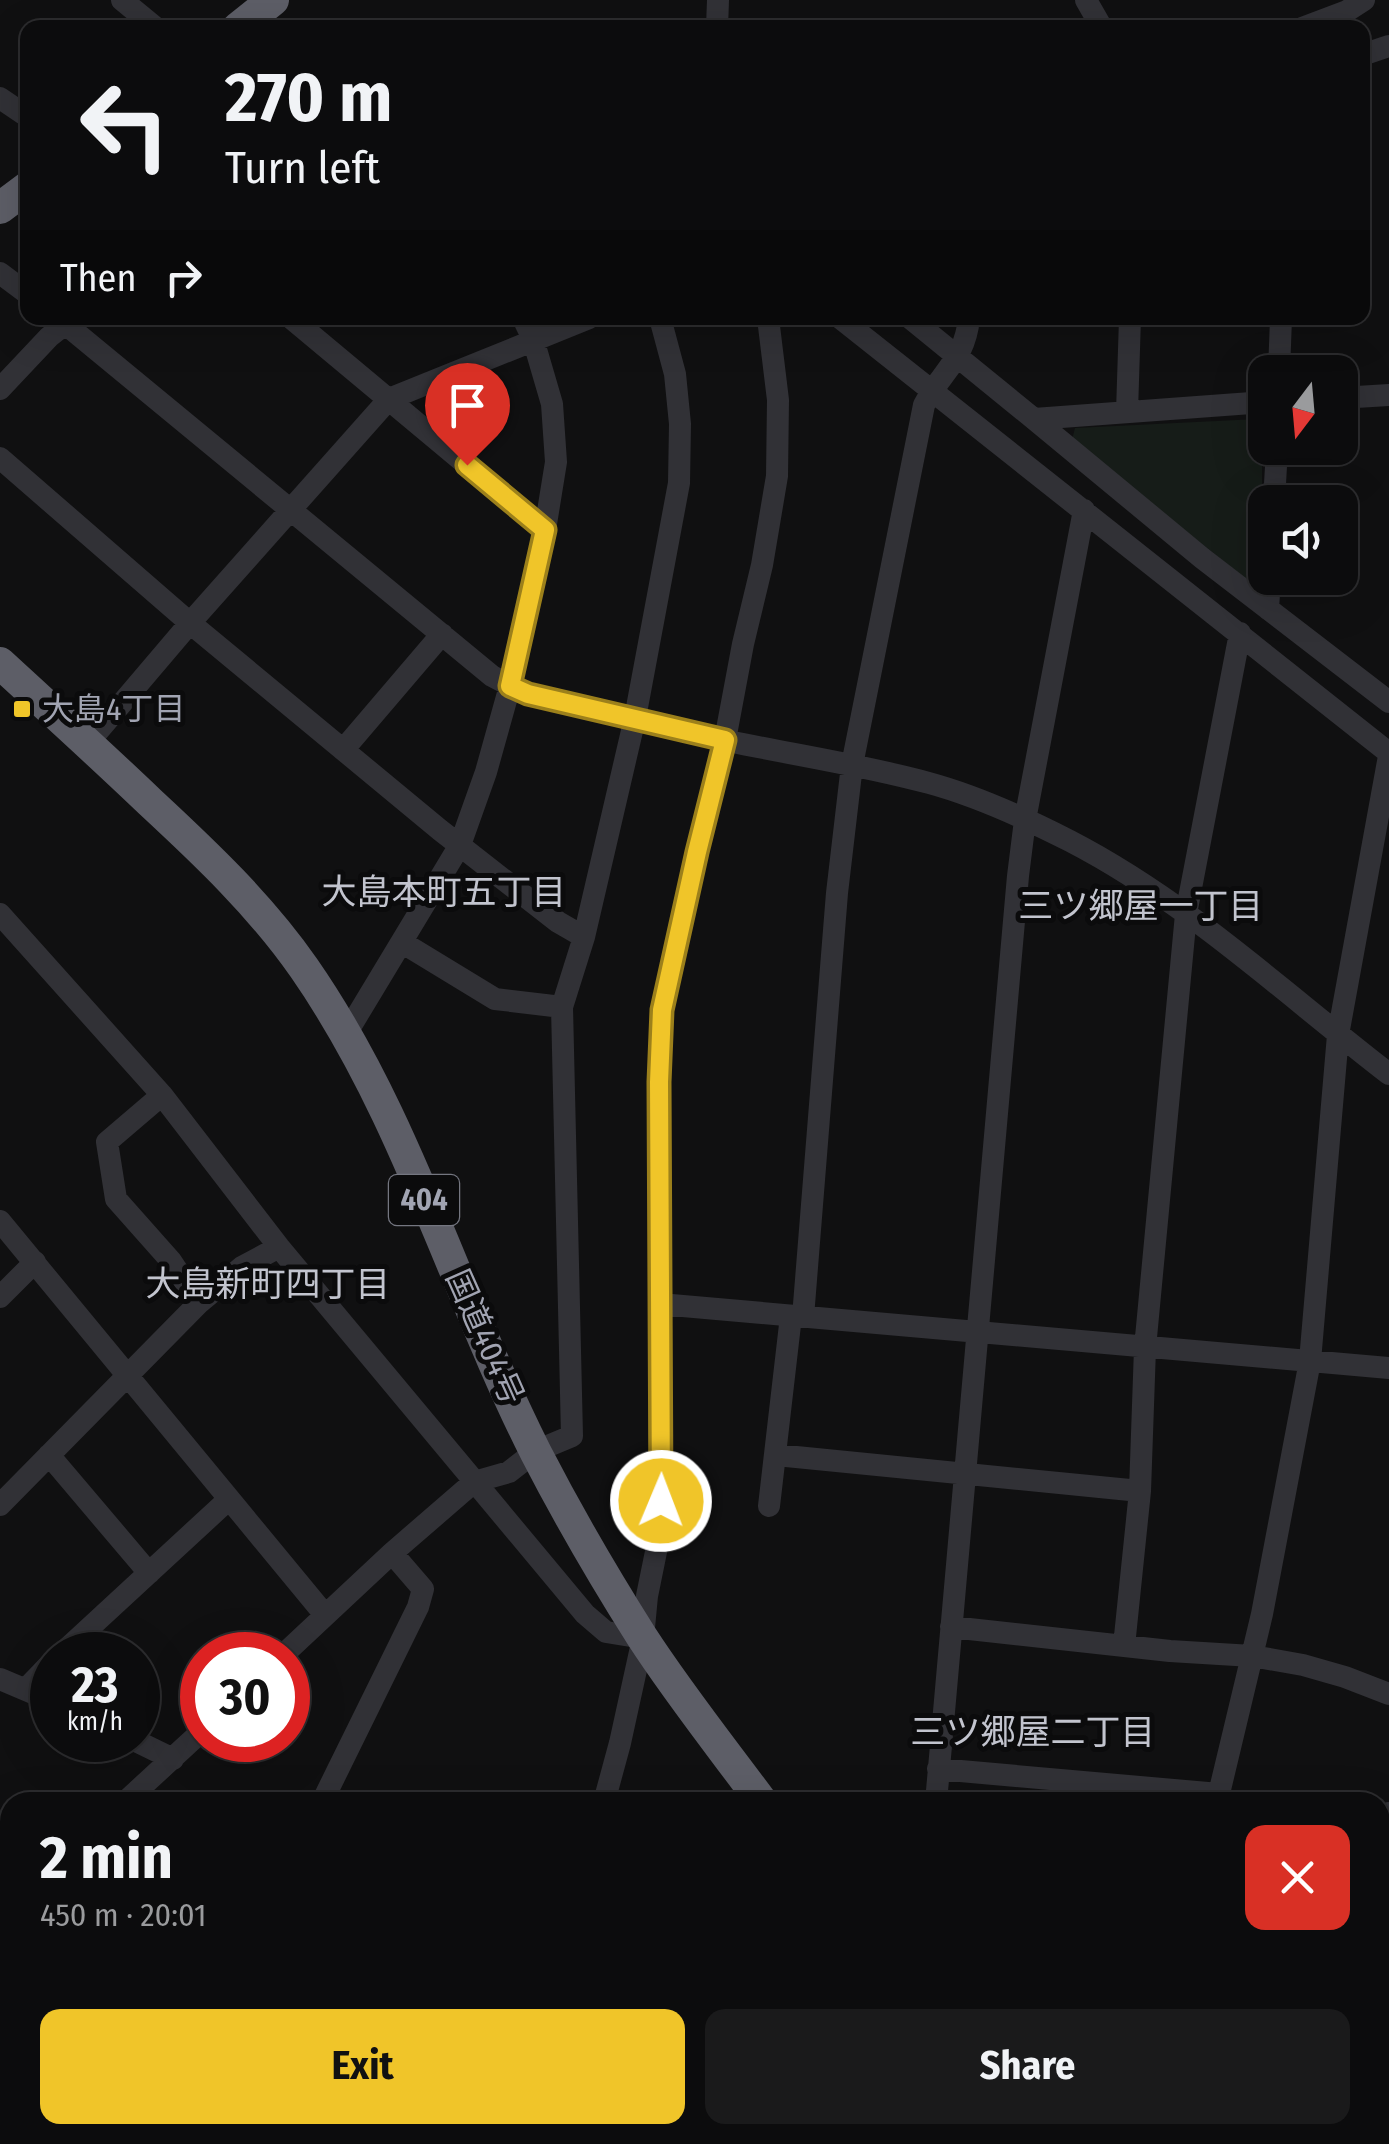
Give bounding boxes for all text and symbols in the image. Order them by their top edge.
text: 270 m [225,56,392,140]
icon: left [60,60,190,190]
text: Turn left [225,141,380,195]
icon: right [156,250,211,305]
text: Then [60,255,136,301]
north arrow [1248,355,1358,465]
map controls [1248,355,1358,595]
pin [425,363,510,466]
icon: arrive [440,378,495,433]
button: sound [1248,485,1358,595]
place label: 大島4丁目 [42,690,186,728]
marker: 大島4丁目 [11,698,33,720]
district label: 大島本町五丁目 [321,871,567,913]
district label: 三ツ郷屋一丁目 [1018,885,1264,927]
road number: 404 [389,1175,459,1225]
district label: 大島新町四丁目 [145,1263,391,1305]
street label: 国道404号 [438,1264,532,1410]
position arrow [609,1449,713,1553]
speed limit sign: 30 [180,1632,310,1762]
text: 23 [72,1655,118,1715]
text: km/h [67,1707,123,1737]
district label: 三ツ郷屋二丁目 [910,1711,1156,1753]
text: 2 min [40,1822,173,1894]
button: close [1245,1825,1350,1930]
text: 450 m · 20:01 [40,1896,206,1934]
button: Exit [40,2009,685,2124]
button: Share [705,2009,1350,2124]

